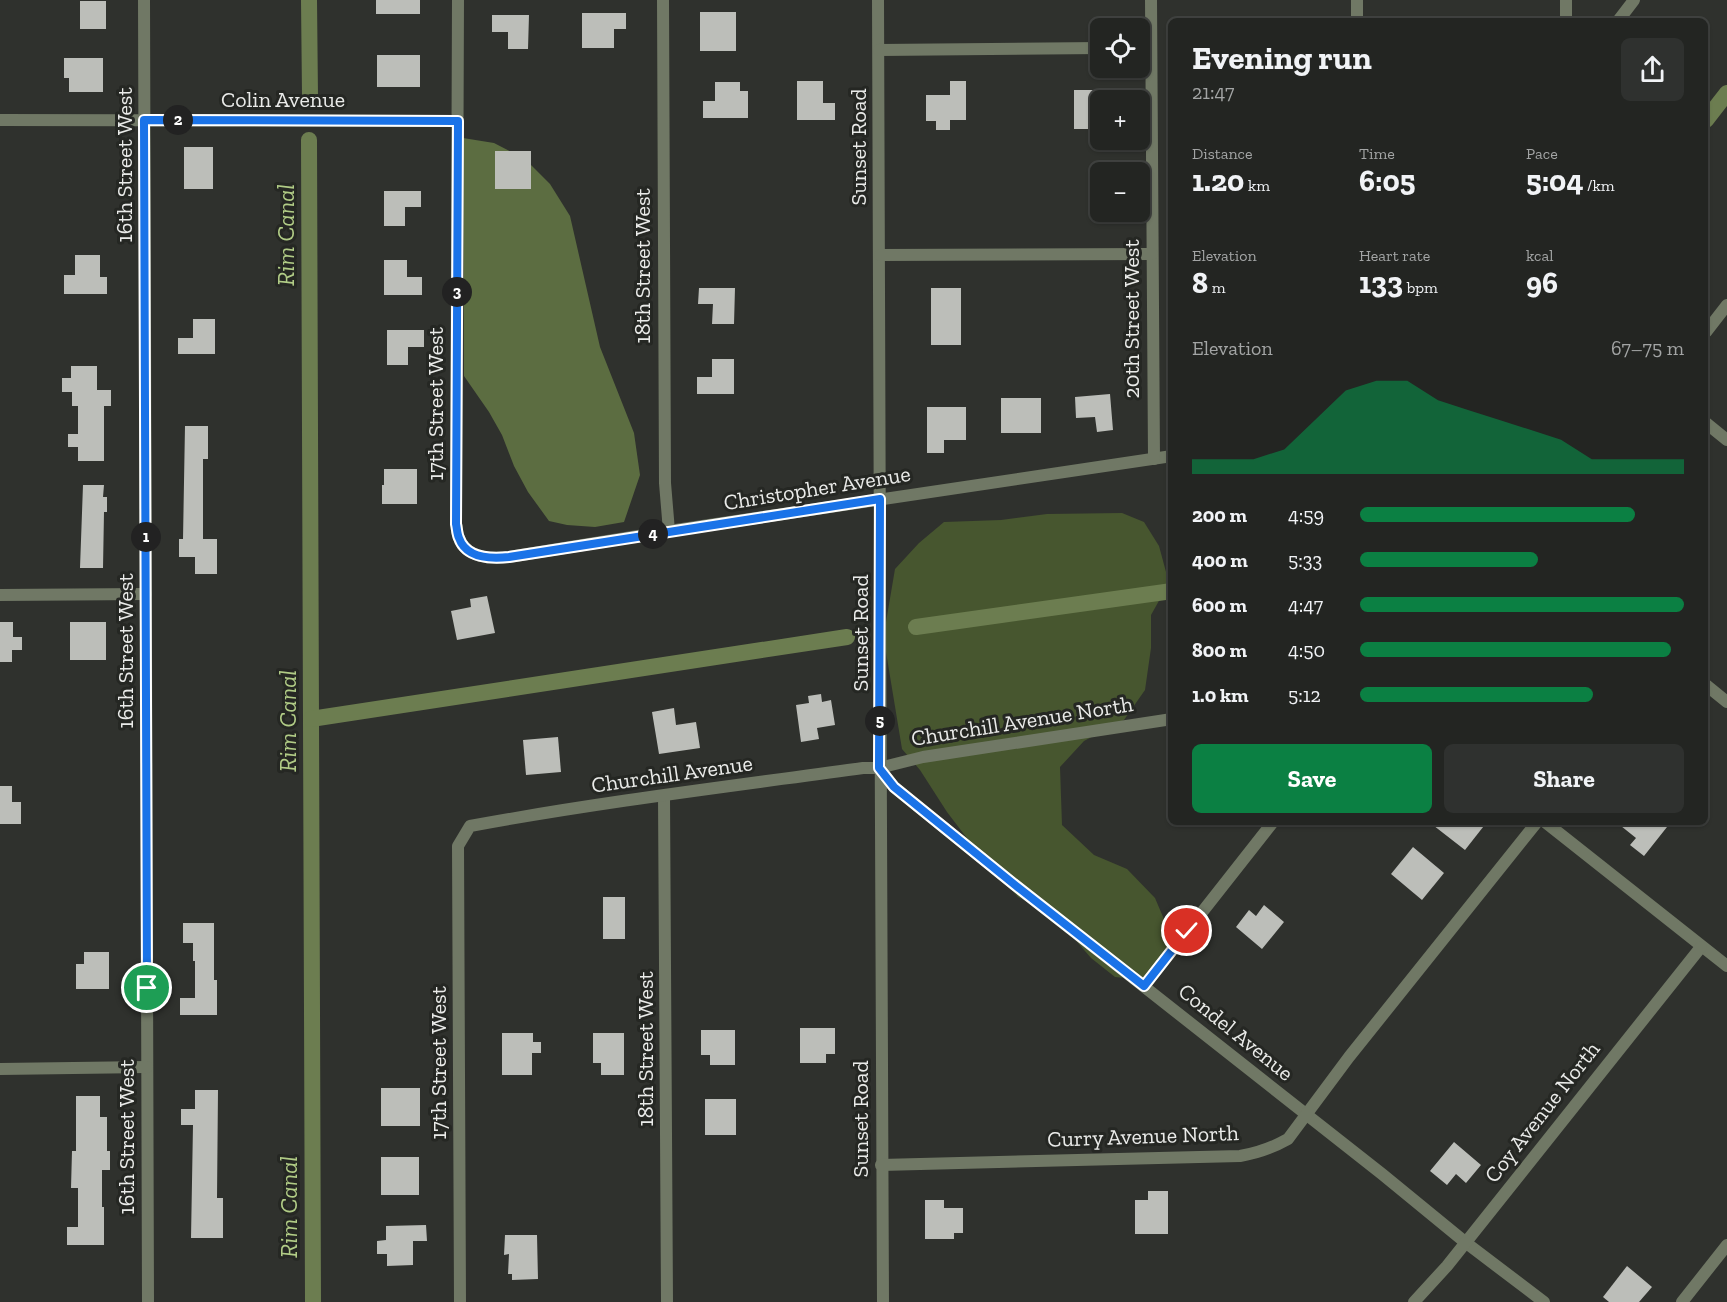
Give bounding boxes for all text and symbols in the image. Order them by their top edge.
map controls [1090,18,1150,222]
button: locate [1090,18,1150,78]
text: Evening run [1192,38,1372,77]
button: share [1621,38,1684,101]
text: 21:47 [1192,80,1234,104]
street label: Colin Avenue [221,86,345,113]
street label: 16th Street West [111,87,138,243]
street label: Sunset Road [845,88,872,206]
button: + [1090,90,1150,150]
pin: 2 [163,105,193,135]
text: 2 [174,110,182,129]
text: Distance [1192,144,1253,163]
text: Time [1359,144,1395,163]
text: Pace [1526,144,1558,163]
button: − [1090,162,1150,222]
text: 1.20 [1192,163,1244,199]
text: 6:05 [1359,163,1415,199]
text: 5:04 [1526,163,1583,199]
text: km [1244,176,1270,195]
text: /km [1583,176,1615,195]
water label: Rim Canal [271,184,300,286]
street label: 18th Street West [629,187,656,344]
street label: 20th Street West [1118,239,1145,399]
text: Elevation [1192,246,1257,265]
text: Heart rate [1359,246,1430,265]
text: kcal [1526,246,1553,265]
text: 8 [1192,265,1208,301]
text: 133 [1359,265,1403,301]
text: 96 [1526,265,1558,301]
pin: 3 [442,277,472,307]
text: m [1208,278,1226,297]
text: bpm [1403,278,1438,297]
text: 3 [453,282,461,301]
street label: 17th Street West [422,326,449,481]
text: Elevation [1192,336,1273,360]
text: 67–75 m [1611,336,1684,360]
street label: Christopher Avenue [722,460,912,516]
text: 200 m [1192,503,1247,527]
text: 4:59 [1288,503,1324,527]
pin: 4 [638,519,668,549]
pin: 1 [131,522,161,552]
text: 4 [648,524,658,543]
text: 1 [143,527,149,546]
text: 400 m [1192,548,1248,572]
text: 5:33 [1288,548,1322,572]
street label: 16th Street West [112,573,139,729]
street label: Sunset Road [847,574,874,692]
text: 600 m [1192,593,1247,617]
text: 4:47 [1288,593,1323,617]
text: 800 m [1192,638,1247,662]
text: 4:50 [1288,638,1325,662]
water label: Rim Canal [273,670,302,772]
text: 1.0 km [1192,683,1248,707]
text: 5:12 [1288,683,1321,707]
street label: Churchill Avenue North [909,690,1136,752]
pin: 5 [865,706,895,736]
text: 5 [876,711,884,730]
button: Save [1192,744,1432,813]
button: Share [1444,744,1684,813]
street label: Churchill Avenue [590,749,754,799]
pin [1161,905,1212,956]
icon: check [1170,914,1203,947]
pin [121,962,172,1013]
street label: 18th Street West [632,970,659,1127]
icon: arrive [130,971,163,1004]
street label: Condel Avenue [1173,977,1299,1087]
street label: 17th Street West [425,985,452,1140]
street label: Coy Avenue North [1479,1036,1606,1188]
street label: 16th Street West [113,1059,140,1215]
street label: Sunset Road [847,1060,874,1178]
street label: Curry Avenue North [1047,1119,1240,1153]
water label: Rim Canal [274,1156,303,1258]

